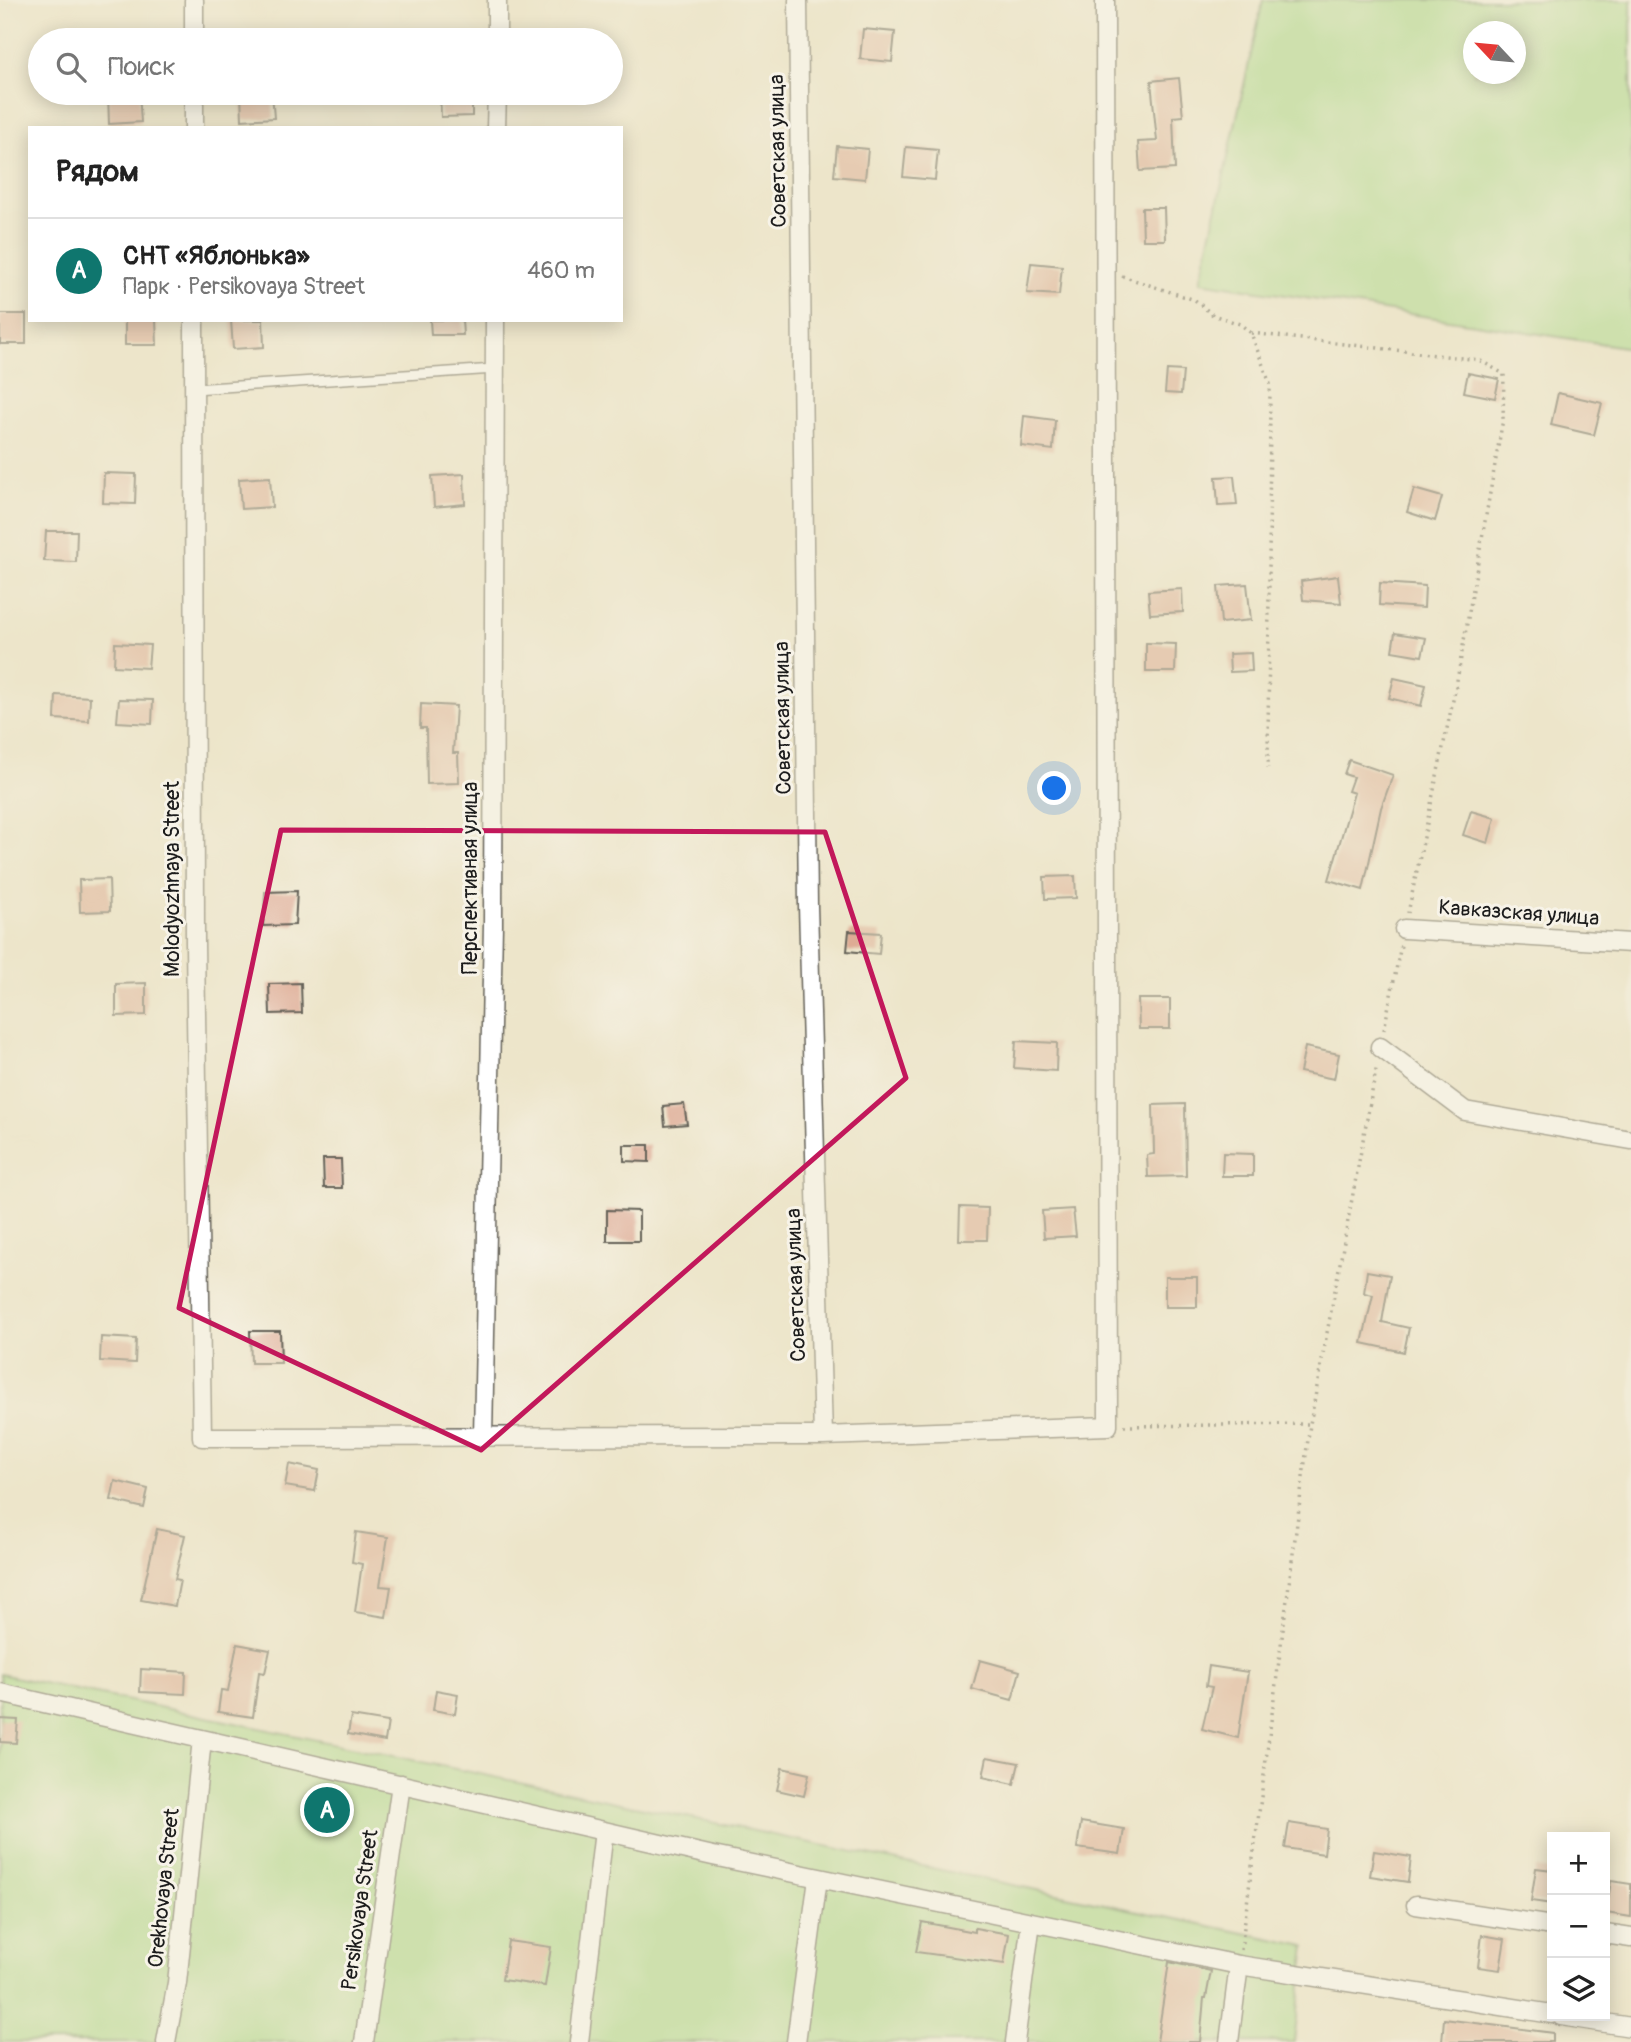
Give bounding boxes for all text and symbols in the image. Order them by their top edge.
north arrow [1463,21,1526,84]
search box [28,28,623,105]
icon: search [52,48,90,86]
text: Поиск [108,51,176,83]
street label: Советская улица [763,74,793,228]
text: Рядом [56,153,139,190]
text: СНТ «Яблонька» [123,240,310,272]
text: A [72,256,86,285]
text: 460 m [527,256,595,285]
text: Парк · Persikovaya Street [123,272,365,301]
street label: Советская улица [768,641,798,795]
your location [1037,771,1071,805]
street label: Molodyozhnaya Street [159,781,186,977]
street label: Перспективная улица [457,782,484,974]
street label: Кавказская улица [1438,894,1600,932]
street label: Советская улица [780,1208,812,1362]
pin: A [304,1784,350,1836]
street label: Orekhovaya Street [142,1806,186,1969]
street label: Persikovaya Street [335,1827,385,1992]
map controls [1547,1832,1610,2021]
button: + [1547,1832,1610,1895]
button: − [1547,1895,1610,1958]
button: layers [1547,1958,1610,2021]

